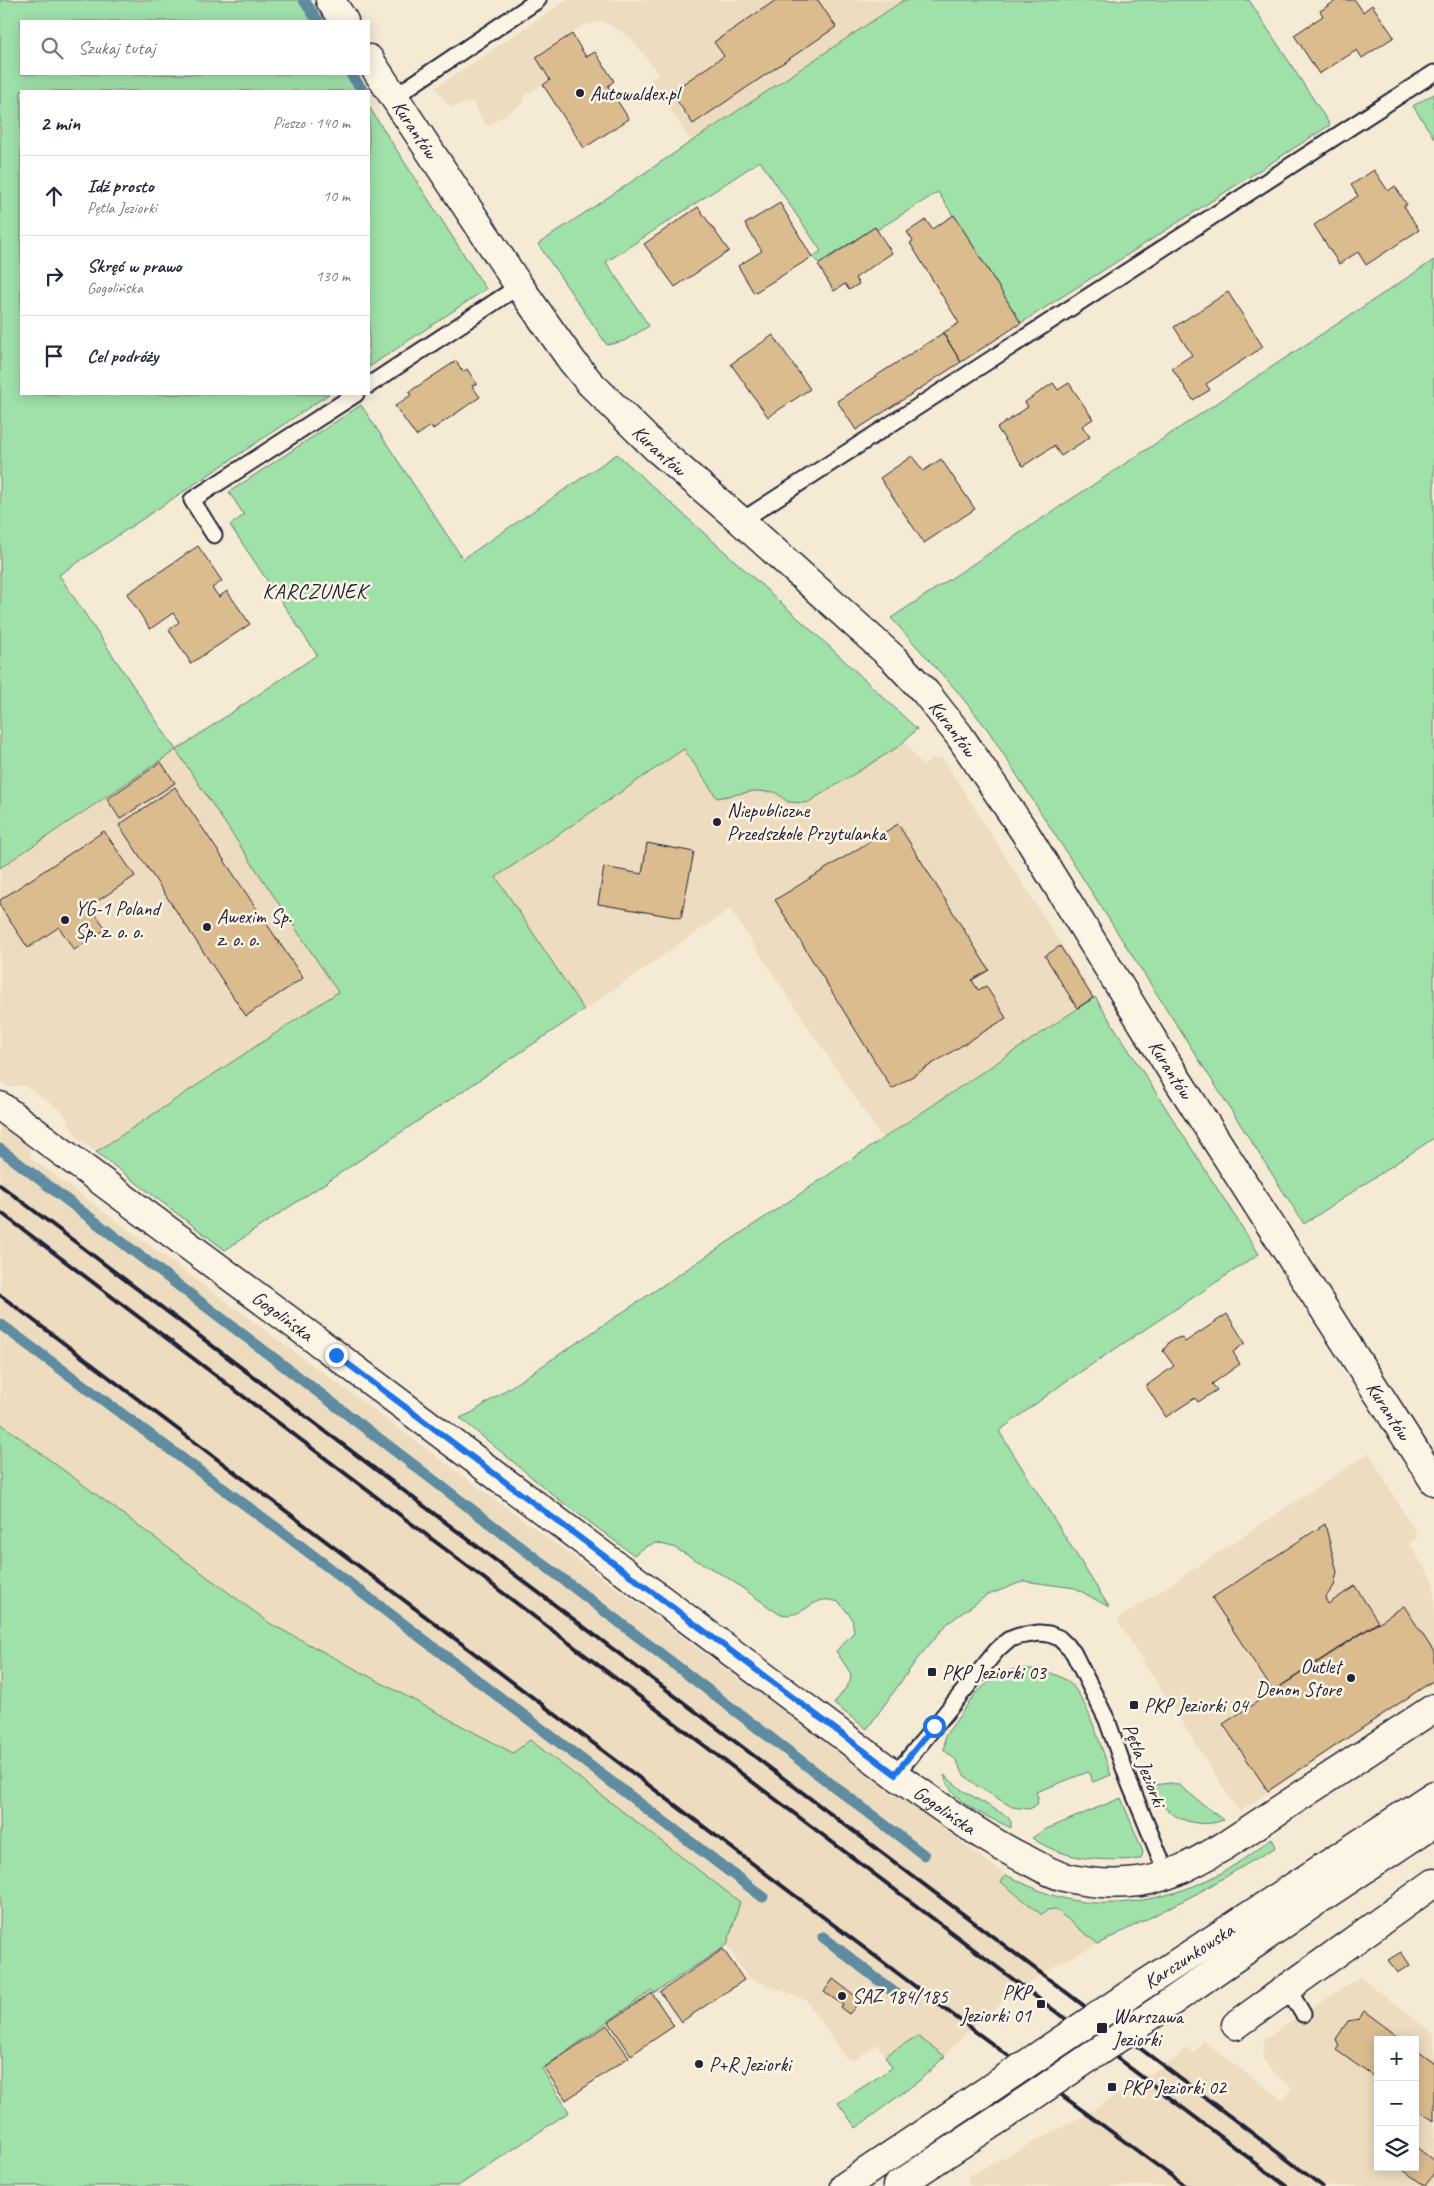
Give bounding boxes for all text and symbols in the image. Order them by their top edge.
search box [20,20,370,75]
icon: search [38,34,66,62]
text: Szukaj tutaj [78,36,155,60]
place label: Autowaldex.pl [590,81,683,106]
marker: Autowaldex.pl [574,87,586,99]
street label: Kurantów [387,96,444,165]
text: 2 min [40,110,80,136]
text: Pieszo · 140 m [273,113,350,133]
text: Idź prosto [87,174,154,198]
icon: ahead [40,182,68,210]
text: 10 m [323,186,350,206]
text: Pętla Jeziorki [87,198,157,218]
text: Skręć w prawo [87,254,182,278]
icon: right [40,262,68,290]
text: 130 m [316,266,350,286]
text: Gogolińska [87,278,143,298]
icon: arrive [40,342,68,370]
text: Cel podróży [87,344,158,368]
street label: Kurantów [627,420,693,483]
district label: KARCZUNEK [263,578,371,604]
street label: Kurantów [923,695,983,763]
place label: Niepubliczne Przedszkole Przytulanka [727,798,888,846]
marker: Niepubliczne Przedszkole Przytulanka [711,816,723,828]
place label: YG-1 Poland Sp. z. o. o. [75,896,163,944]
place label: Awexim Sp. z. o. o. [217,904,292,952]
marker: YG-1 Poland Sp. z. o. o. [59,914,71,926]
marker: Awexim Sp. z. o. o. [201,921,213,933]
street label: Kurantów [1143,1036,1199,1105]
street label: Gogolińska [247,1285,319,1348]
route end [325,1344,348,1367]
street label: Kurantów [1361,1377,1417,1446]
place label: Outlet Denon Store [1256,1654,1344,1702]
place label: PKP Jeziorki 03 [942,1660,1048,1685]
marker: PKP Jeziorki 03 [926,1666,938,1678]
marker: Outlet Denon Store [1345,1672,1357,1684]
place label: PKP Jeziorki 04 [1144,1693,1250,1718]
marker: PKP Jeziorki 04 [1128,1699,1140,1711]
route start [923,1715,946,1738]
street label: Pętla Jeziorki [1117,1720,1173,1813]
street label: Gogolińska [909,1780,981,1841]
street label: Karczunkowska [1139,1917,1240,1994]
place label: PKP Jeziorki 01 [959,1980,1034,2028]
place label: SAZ 184/185 [852,1984,949,2009]
marker: SAZ 184/185 [836,1990,848,2002]
marker: PKP Jeziorki 01 [1035,1998,1047,2010]
place label: Warszawa Jeziorki [1112,2004,1185,2052]
marker: Warszawa Jeziorki [1095,2021,1109,2035]
map controls [1374,2036,1419,2171]
button: + [1374,2036,1419,2081]
place label: P+R Jeziorki [709,2052,793,2077]
marker: P+R Jeziorki [693,2058,705,2070]
place label: PKP Jeziorki 02 [1122,2075,1228,2100]
marker: PKP Jeziorki 02 [1106,2081,1118,2093]
button: − [1374,2081,1419,2126]
button: layers [1374,2126,1419,2171]

